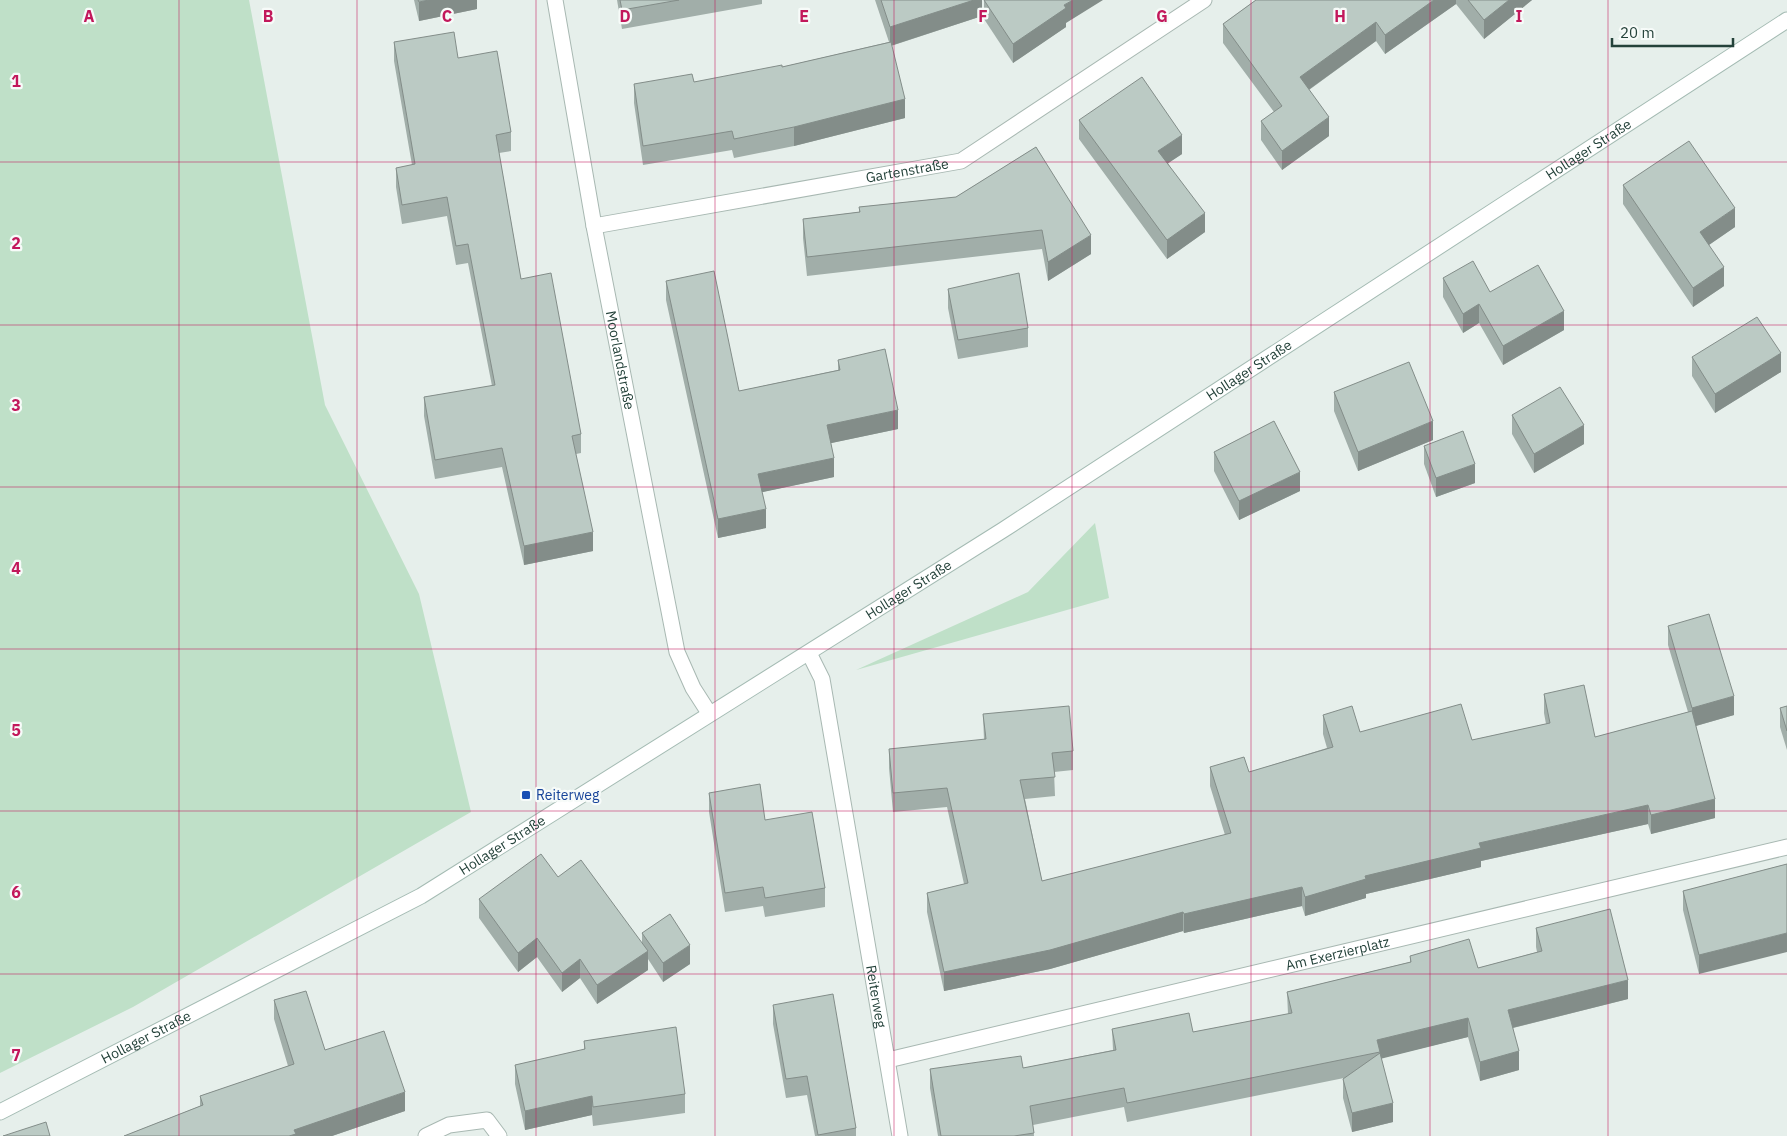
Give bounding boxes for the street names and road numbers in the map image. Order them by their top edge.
street label: Hollager Straße [1542,115,1635,184]
street label: Gartenstraße [864,154,950,187]
street label: Moorlandstraße [602,309,639,411]
street label: Hollager Straße [1203,335,1295,404]
street label: Hollager Straße [862,555,955,623]
street label: Hollager Straße [456,811,549,879]
street label: Am Exerzierplatz [1284,932,1392,974]
street label: Reiterweg [862,964,890,1030]
street label: Hollager Straße [98,1006,194,1068]

